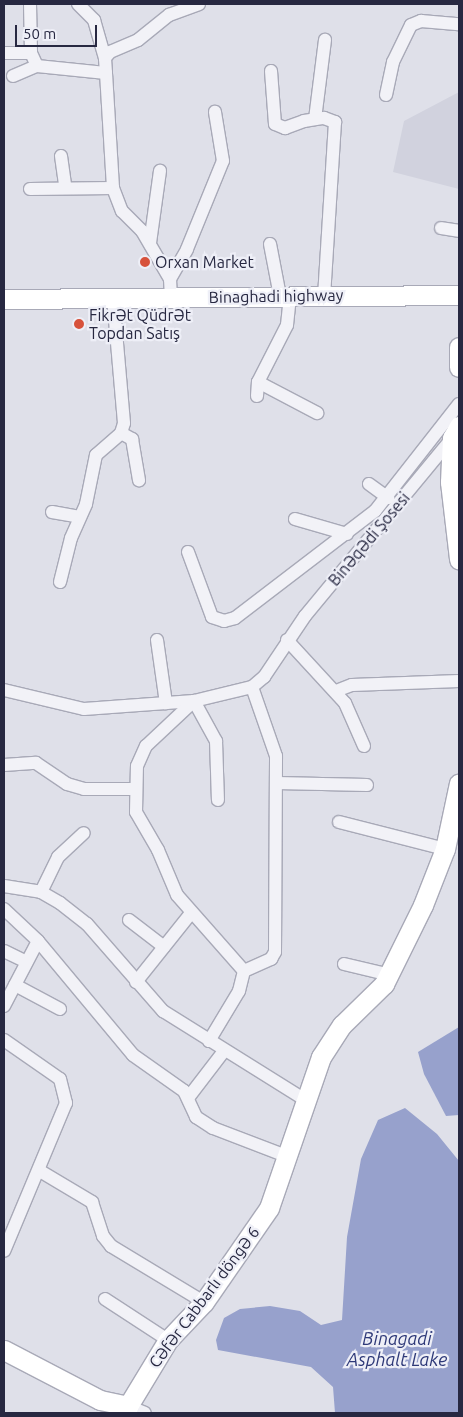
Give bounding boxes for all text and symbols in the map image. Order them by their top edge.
scale bar [18,15,100,47]
text: 50 m [23,25,56,42]
place label: Orxan Market [155,252,254,272]
marker: Orxan Market [139,256,151,268]
street label: Binaghadi highway [209,285,343,307]
place label: Fikrət Qüdrət Topdan Satış [89,305,191,343]
marker: Fikrət Qüdrət Topdan Satış [73,318,85,330]
street label: Binəqədi Şosesi [324,488,414,590]
street label: Cəfər Cabbarlı döngə 6 [145,1223,263,1371]
water label: Binagadi Asphalt Lake [347,1328,447,1370]

